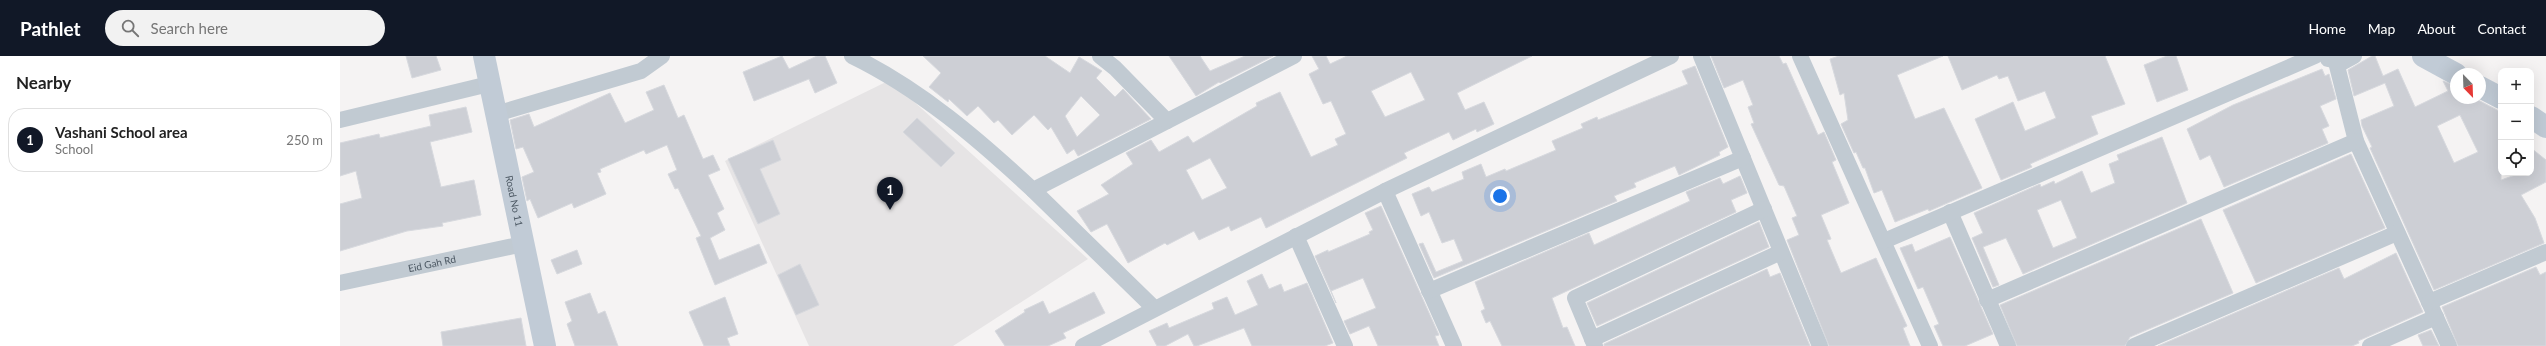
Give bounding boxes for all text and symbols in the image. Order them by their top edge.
search box [105,10,385,46]
text: Pathlet [20,17,81,40]
icon: search [119,17,141,39]
text: Search here [151,19,228,37]
text: Home [2308,20,2346,37]
text: Map [2368,20,2395,37]
text: About [2417,20,2455,37]
text: Contact [2477,20,2526,37]
north arrow [2450,68,2486,104]
map controls [2498,68,2534,176]
button: + [2498,68,2534,104]
text: Nearby [16,72,71,93]
button: − [2498,104,2534,140]
text: Vashani School area [55,123,188,141]
text: 1 [26,132,34,148]
text: 250 m [286,132,323,148]
button: locate [2498,140,2534,176]
text: School [55,141,93,157]
street label: Road No 11 [503,174,526,228]
pin: 1 [877,177,903,210]
your location [1490,186,1510,206]
street label: Eid Gah Rd [407,252,457,274]

